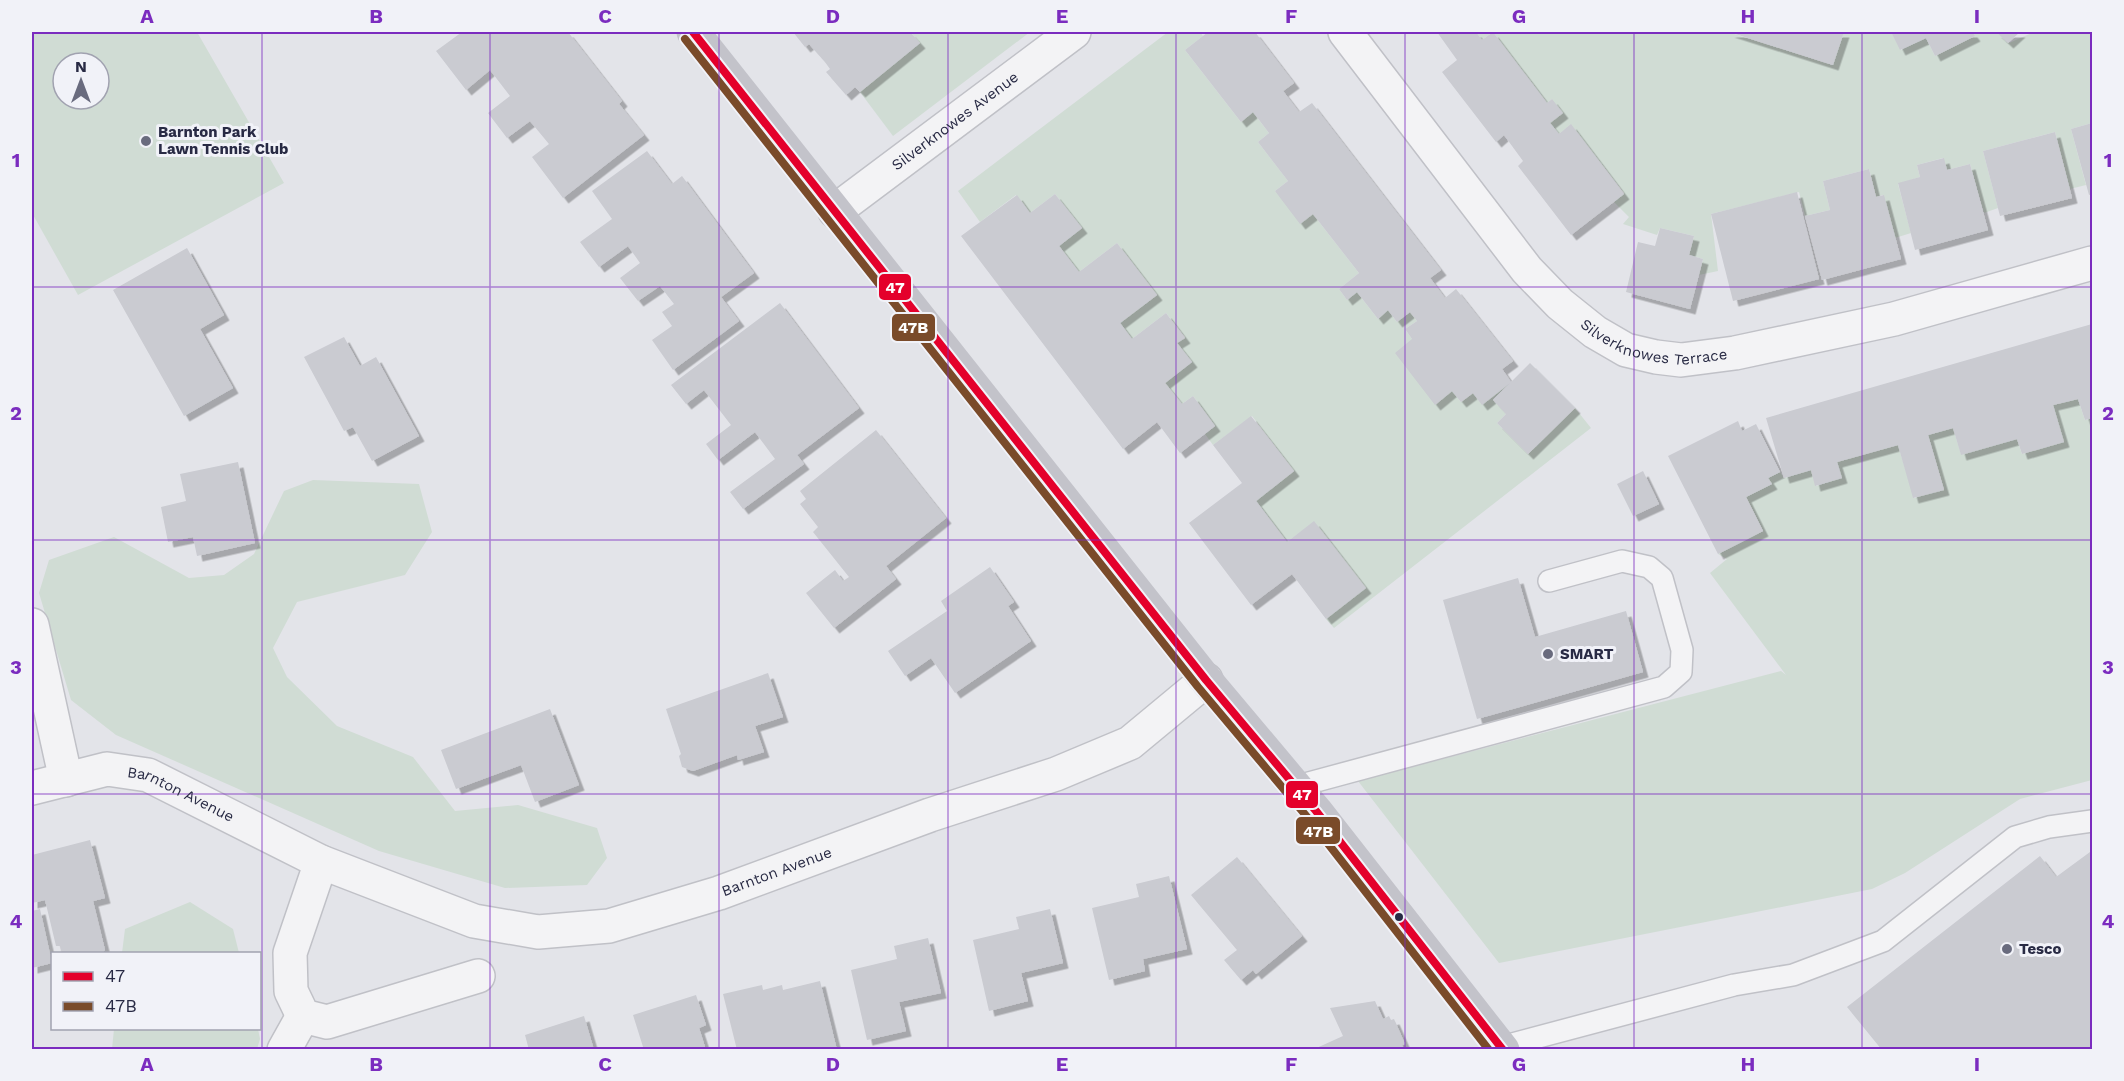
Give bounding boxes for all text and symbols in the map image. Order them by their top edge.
text: A [140,4,154,28]
text: B [369,4,383,28]
text: C [598,4,612,28]
text: D [826,4,840,28]
text: E [1056,4,1068,28]
text: F [1285,4,1297,28]
text: G [1512,4,1526,28]
text: H [1741,4,1755,28]
text: I [1974,4,1980,28]
north arrow [51,51,111,111]
text: N [75,57,87,76]
street label: Silverknowes Avenue [888,68,1022,174]
place label: Barnton Park Lawn Tennis Club [158,123,288,158]
marker: Barnton Park Lawn Tennis Club [139,134,153,148]
text: 1 [12,148,20,172]
text: 1 [2104,148,2112,172]
line badge: 47 [878,273,912,301]
text: 47 [885,278,905,297]
line badge: 47B [891,313,936,342]
street label: Silverknowes Terrace [1577,315,1728,369]
text: 47B [898,318,928,337]
text: 2 [10,401,22,425]
text: 2 [2102,401,2114,425]
place label: SMART [1560,645,1614,663]
marker: SMART [1541,647,1555,661]
text: 3 [10,655,22,679]
text: 3 [2102,655,2114,679]
street label: Barnton Avenue [126,763,237,826]
line badge: 47 [1285,780,1319,809]
text: 47 [1292,785,1312,804]
line badge: 47B [1295,816,1341,845]
text: 47B [1303,822,1333,841]
street label: Barnton Avenue [719,843,834,900]
text: 4 [10,909,23,933]
text: 4 [2102,909,2115,933]
unlabelled marker [1393,911,1405,923]
place label: Tesco [2019,940,2062,958]
marker: Tesco [2000,942,2014,956]
legend [51,952,261,1030]
text: 47 [105,965,125,986]
text: 47B [105,995,137,1016]
text: A [140,1052,154,1076]
text: B [369,1052,383,1076]
text: C [598,1052,612,1076]
text: D [826,1052,840,1076]
text: E [1056,1052,1068,1076]
text: F [1285,1052,1297,1076]
text: G [1512,1052,1526,1076]
text: H [1741,1052,1755,1076]
text: I [1974,1052,1980,1076]

